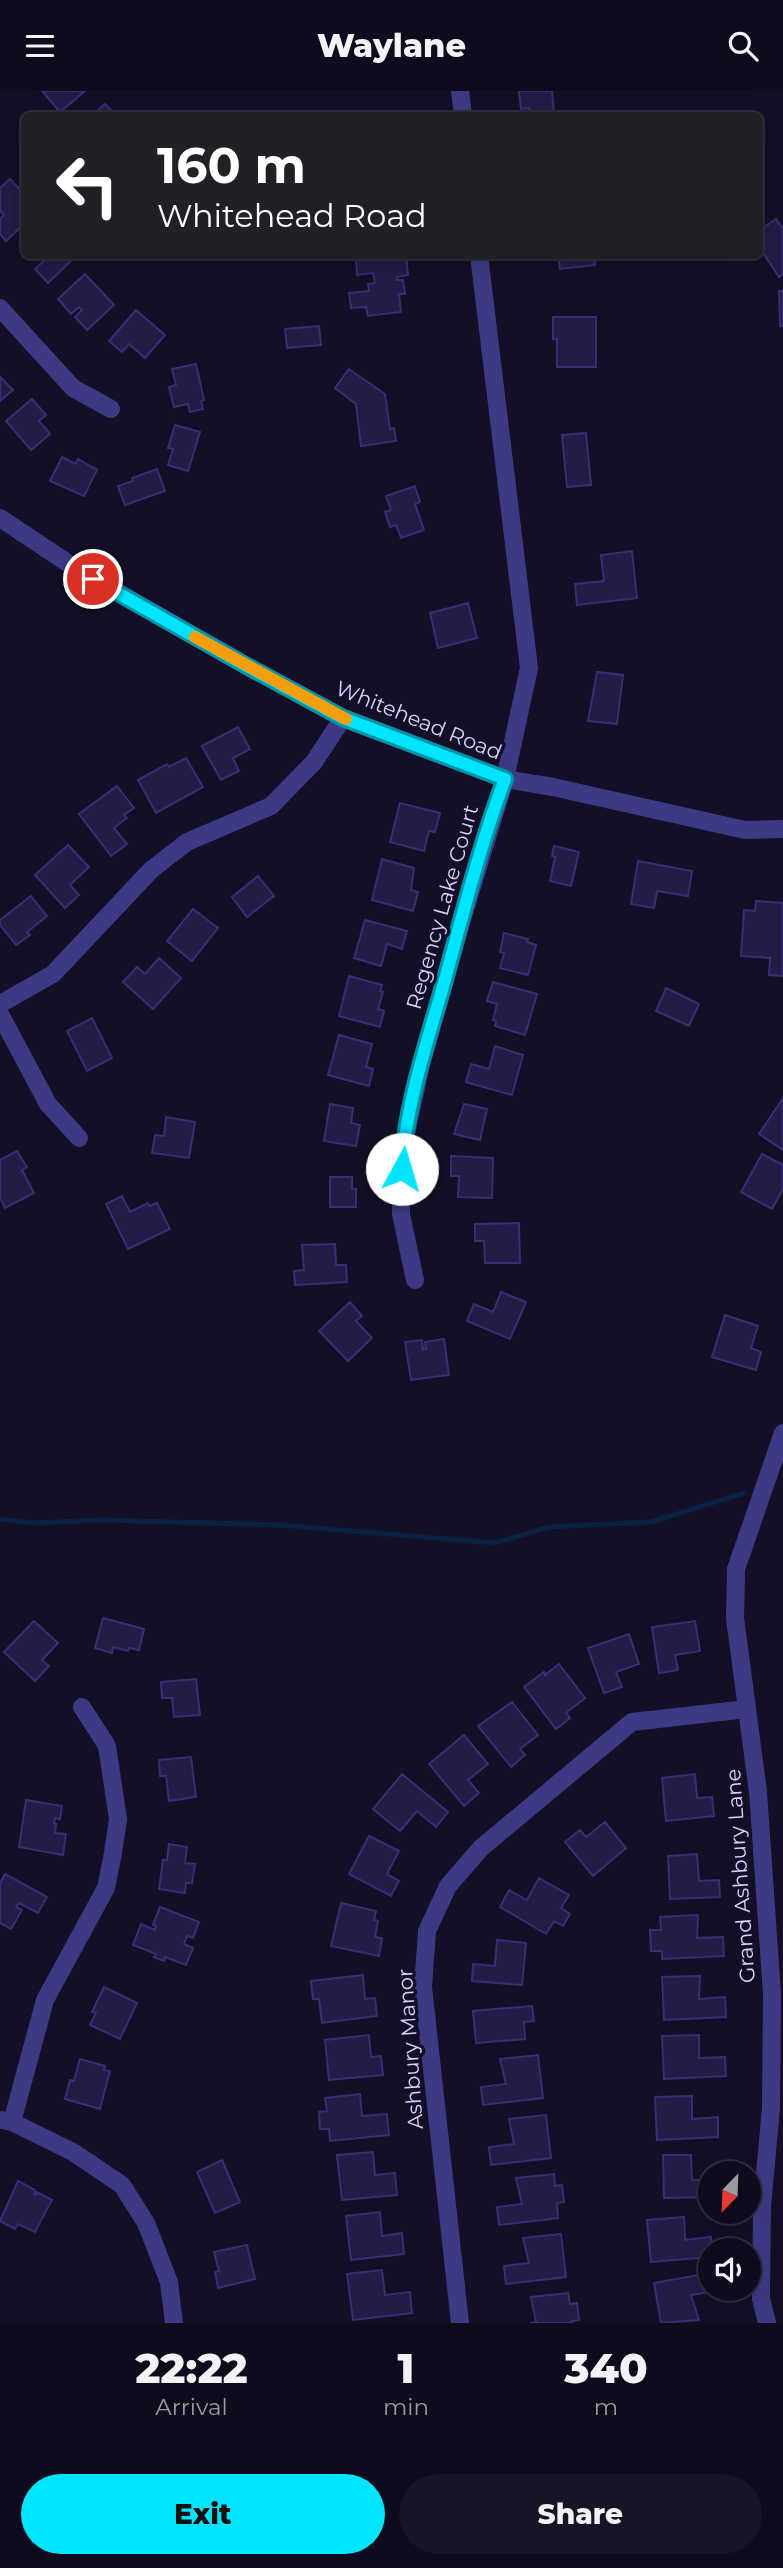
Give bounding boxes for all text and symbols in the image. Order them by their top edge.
text: Waylane [317,26,466,65]
icon: menu [21,27,59,65]
icon: search [724,27,762,65]
text: 160 m [157,136,306,195]
icon: left [42,140,133,231]
text: Whitehead Road [157,196,427,235]
pin [63,549,123,609]
icon: arrive [74,560,112,598]
street label: Whitehead Road [332,675,506,765]
street label: Regency Lake Court [401,802,483,1012]
position arrow [365,1132,439,1206]
street label: Grand Ashbury Lane [720,1768,760,1984]
street label: Ashbury Manor [392,1968,428,2130]
north arrow [698,2161,761,2224]
map controls [698,2161,761,2301]
button: sound [698,2238,761,2301]
text: 22:22 [135,2342,248,2394]
text: 1 [398,2342,415,2394]
text: 340 [564,2342,648,2394]
text: Arrival [155,2393,228,2421]
text: min [383,2393,429,2421]
text: m [594,2393,618,2421]
button: Exit [21,2474,385,2554]
button: Share [399,2474,762,2554]

